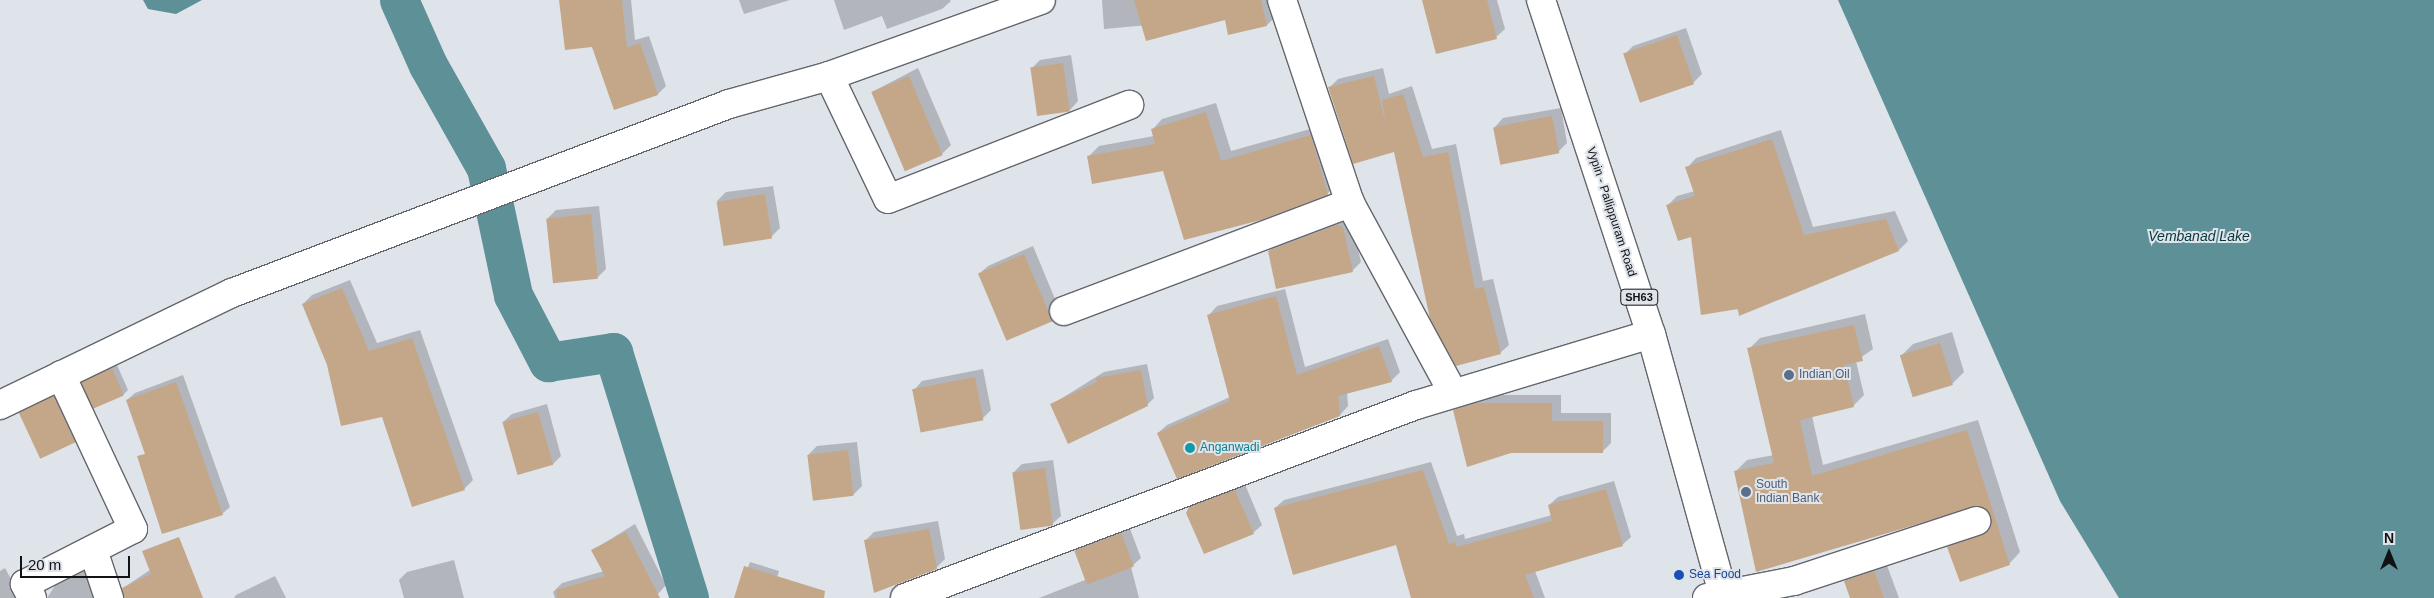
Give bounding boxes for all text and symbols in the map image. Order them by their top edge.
street label: Vypin - Pallippuram Road [1583,145,1639,279]
water label: Vembanad Lake [2148,228,2250,244]
road number: SH63 [1619,288,1659,306]
place label: Indian Oil [1799,368,1850,382]
marker: Indian Oil [1783,369,1795,381]
place label: Anganwadi [1200,441,1259,455]
marker: Anganwadi [1184,442,1196,454]
place label: South Indian Bank [1756,478,1819,506]
marker: South Indian Bank [1740,486,1752,498]
north arrow [2364,528,2414,578]
text: N [2384,530,2394,546]
scale bar [22,546,132,578]
text: 20 m [28,556,61,573]
place label: Sea Food [1689,568,1741,582]
marker: Sea Food [1673,569,1685,581]

